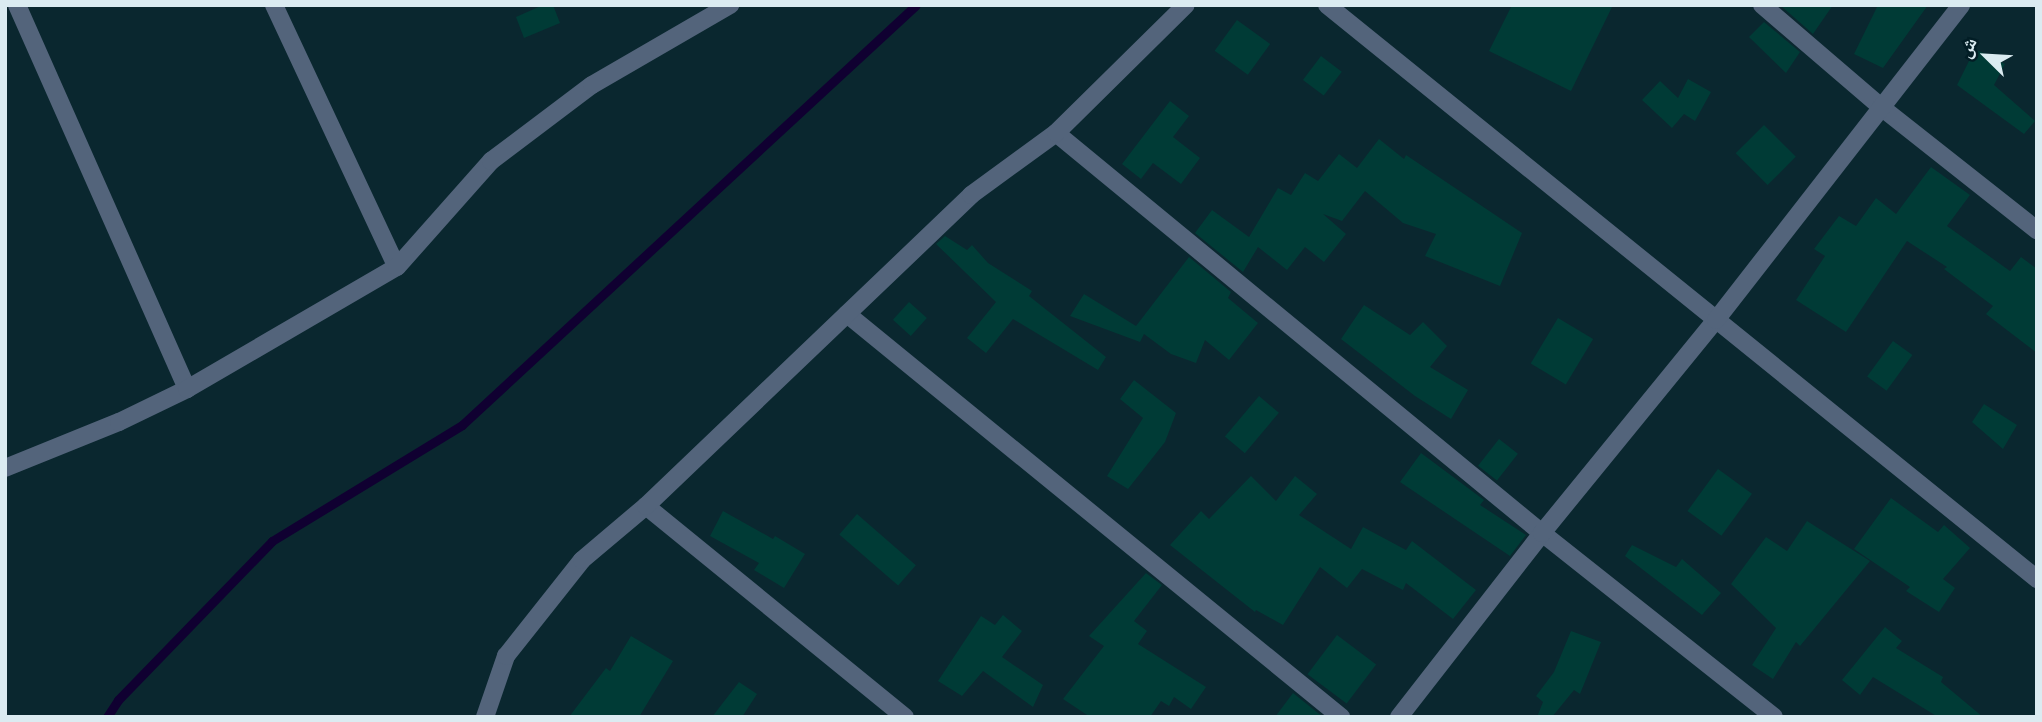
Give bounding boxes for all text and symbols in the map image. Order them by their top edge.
north arrow [1951,21,2021,91]
text: ش [1953,34,1981,61]

